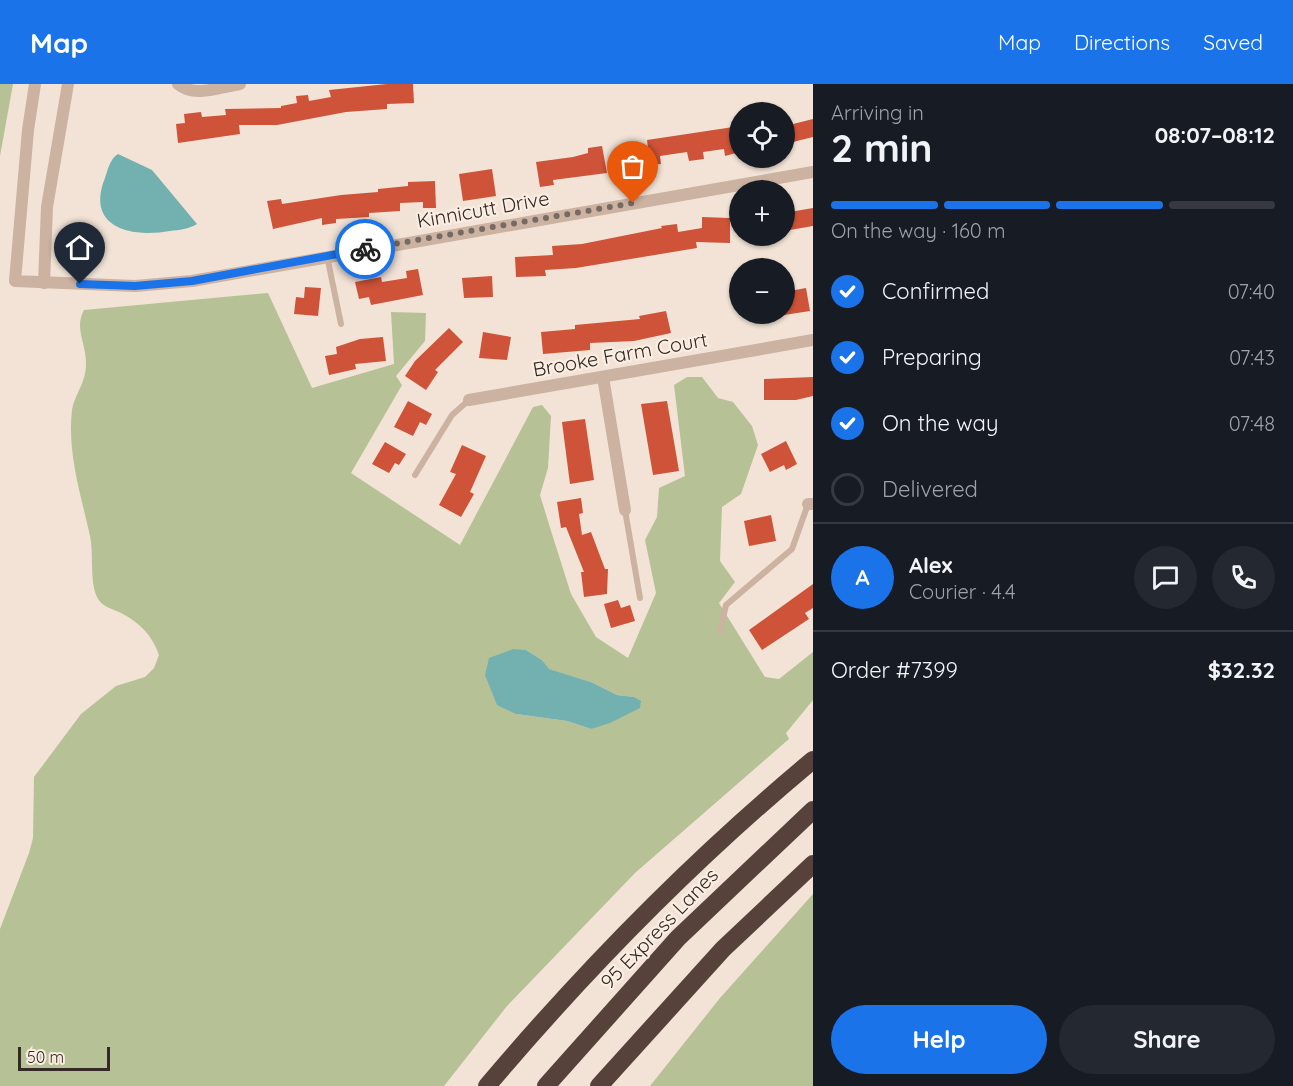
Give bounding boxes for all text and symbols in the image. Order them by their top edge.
text: Map [30,25,88,60]
text: Map [998,29,1041,55]
text: Directions [1074,29,1170,55]
text: Saved [1203,29,1263,55]
text: Arriving in [831,100,924,125]
map controls [729,102,795,324]
button: locate [729,102,795,168]
text: 08:07–08:12 [1155,121,1275,149]
text: 2 min [831,123,933,172]
pin [607,141,658,203]
icon: bag [616,150,649,183]
button: + [729,180,795,246]
street label: Kinnicutt Drive [415,185,551,233]
text: On the way · 160 m [831,218,1005,243]
courier [335,219,395,279]
pin [54,222,105,284]
icon: home [63,231,96,264]
icon: bike [349,233,382,266]
button: − [729,258,795,324]
icon: check [831,275,864,308]
text: Confirmed [882,277,989,305]
text: 07:40 [1228,279,1275,304]
street label: Brooke Farm Court [531,326,709,382]
icon: check [831,341,864,374]
text: Preparing [882,343,982,371]
text: 07:43 [1229,345,1275,370]
icon: check [831,407,864,440]
text: On the way [882,409,998,437]
text: 07:48 [1229,411,1275,436]
text: Delivered [882,475,978,503]
button: chat [1134,546,1197,609]
button: phone [1212,546,1275,609]
text: Alex [909,551,952,579]
text: A [855,563,870,591]
text: Courier · 4.4 [909,579,1015,604]
text: Order #7399 [831,656,958,684]
text: $32.32 [1208,656,1275,684]
street label: 95 Express Lanes [595,862,723,994]
button: Help [831,1005,1047,1074]
button: Share [1059,1005,1275,1074]
scale bar [18,1044,110,1072]
text: 50 m [27,1047,64,1067]

